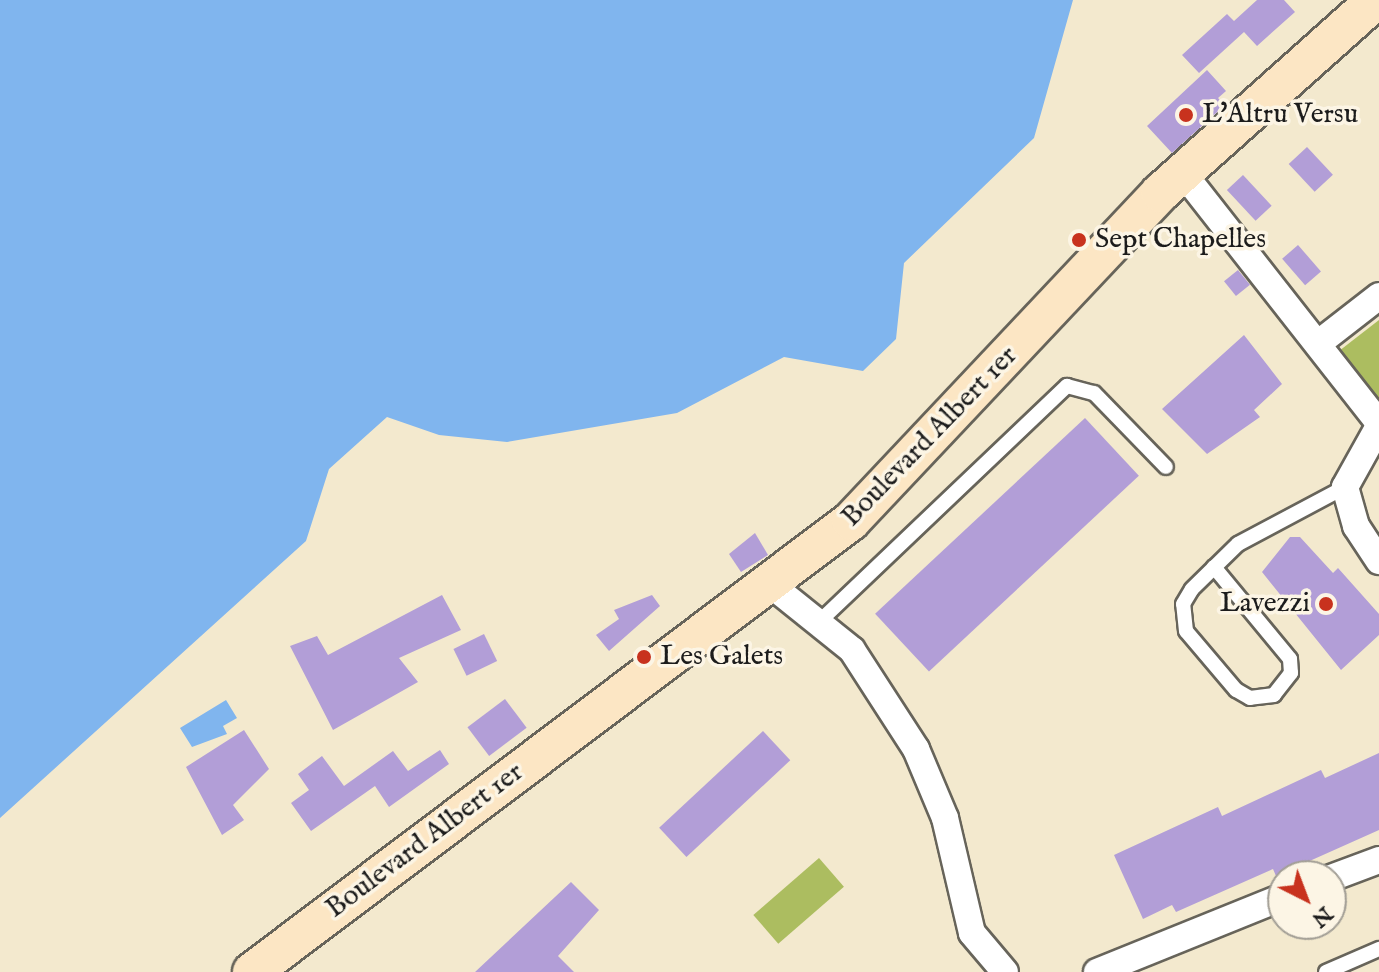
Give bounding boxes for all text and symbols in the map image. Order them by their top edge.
place label: L'Altru Versu [1202,98,1358,132]
marker: L'Altru Versu [1177,106,1195,124]
place label: Sept Chapelles [1095,223,1266,257]
marker: Sept Chapelles [1070,231,1088,249]
street label: Boulevard Albert 1er [835,340,1025,534]
place label: Lavezzi [1220,587,1310,621]
marker: Lavezzi [1317,595,1335,613]
place label: Les Galets [660,640,783,674]
marker: Les Galets [635,648,653,666]
street label: Boulevard Albert 1er [320,756,530,926]
north arrow [1267,860,1347,940]
text: N [1305,900,1338,933]

